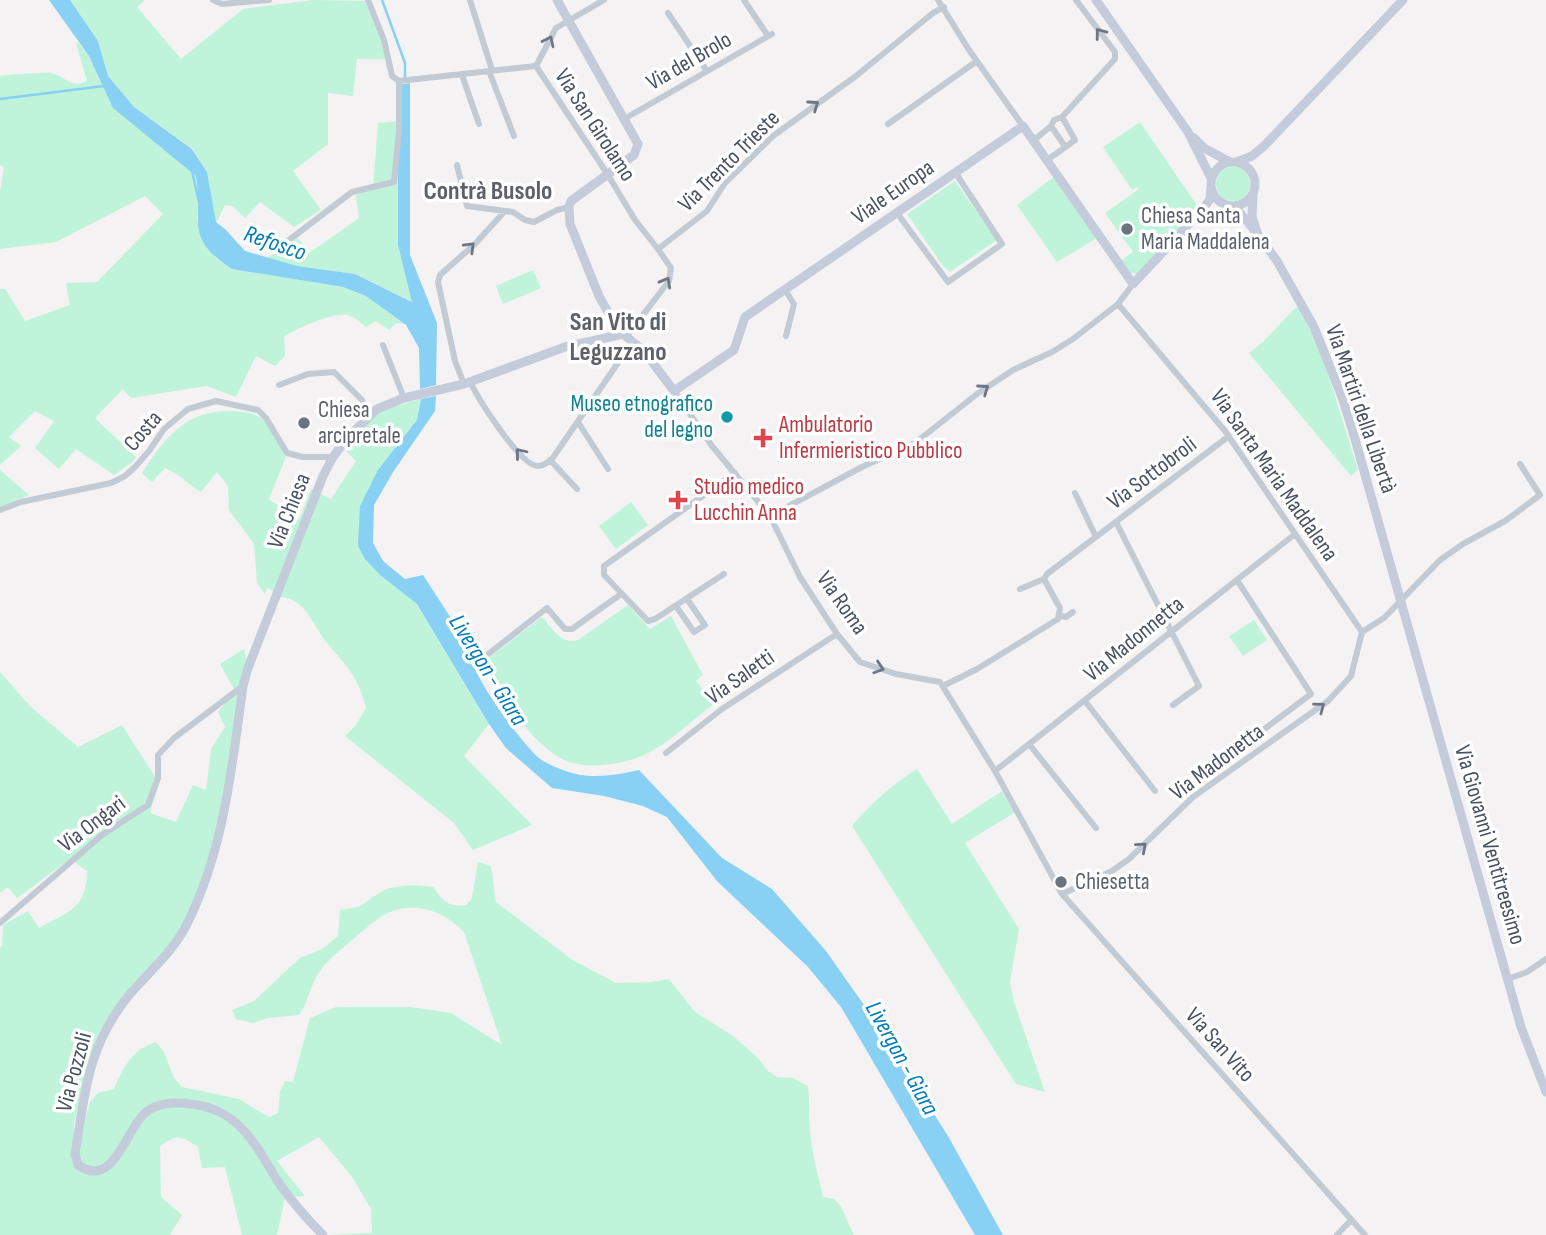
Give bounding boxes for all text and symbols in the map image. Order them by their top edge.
street label: Via del Brolo [641,25,737,97]
one-way arrow [1096,28,1108,40]
one-way arrow [541,36,555,48]
street label: Via San Girolamo [548,64,642,186]
one-way arrow [806,101,819,113]
street label: Via Trento Trieste [672,104,786,218]
street label: Viale Europa [847,154,939,230]
district label: Contrà Busolo [424,176,552,207]
place label: Chiesa Santa Maria Maddalena [1141,202,1270,256]
water label: Refosco [240,219,310,267]
marker: Chiesa Santa Maria Maddalena [1119,221,1135,237]
one-way arrow [462,243,475,256]
one-way arrow [658,276,671,289]
district label: San Vito di Leguzzano [569,307,667,368]
street label: Via Martiri della Libertà [1319,321,1403,497]
street label: Via Santa Maria Maddalena [1204,383,1344,567]
one-way arrow [976,385,989,397]
place label: Museo etnografico del legno [571,390,713,444]
place label: Chiesa arcipretale [318,396,401,450]
street label: Costa [118,405,168,457]
marker: Museo etnografico del legno [719,409,735,425]
place label: Ambulatorio Infermieristico Pubblico [778,411,963,465]
marker: Chiesa arcipretale [296,415,312,431]
marker: Ambulatorio Infermieristico Pubblico [753,428,773,448]
street label: Via Sottobroli [1102,430,1202,516]
one-way arrow [516,448,528,461]
street label: Via Chiesa [261,469,317,553]
place label: Studio medico Lucchin Anna [694,473,804,527]
marker: Studio medico Lucchin Anna [668,490,688,510]
street label: Via Roma [810,566,874,640]
street label: Via Madonnetta [1078,590,1190,688]
water label: Livergon - Giara [442,609,534,731]
street label: Via Saletti [700,643,780,711]
one-way arrow [872,660,885,674]
one-way arrow [1312,703,1325,715]
street label: Via Madonetta [1164,718,1270,806]
street label: Via Giovanni Ventitreesimo [1448,742,1532,948]
street label: Via Ongari [53,790,131,858]
one-way arrow [1133,843,1146,855]
place label: Chiesetta [1075,868,1150,896]
marker: Chiesetta [1053,874,1069,890]
water label: Livergon - Giara [859,996,945,1120]
street label: Via San Vito [1179,1002,1261,1088]
street label: Via Pozzoli [50,1029,98,1115]

